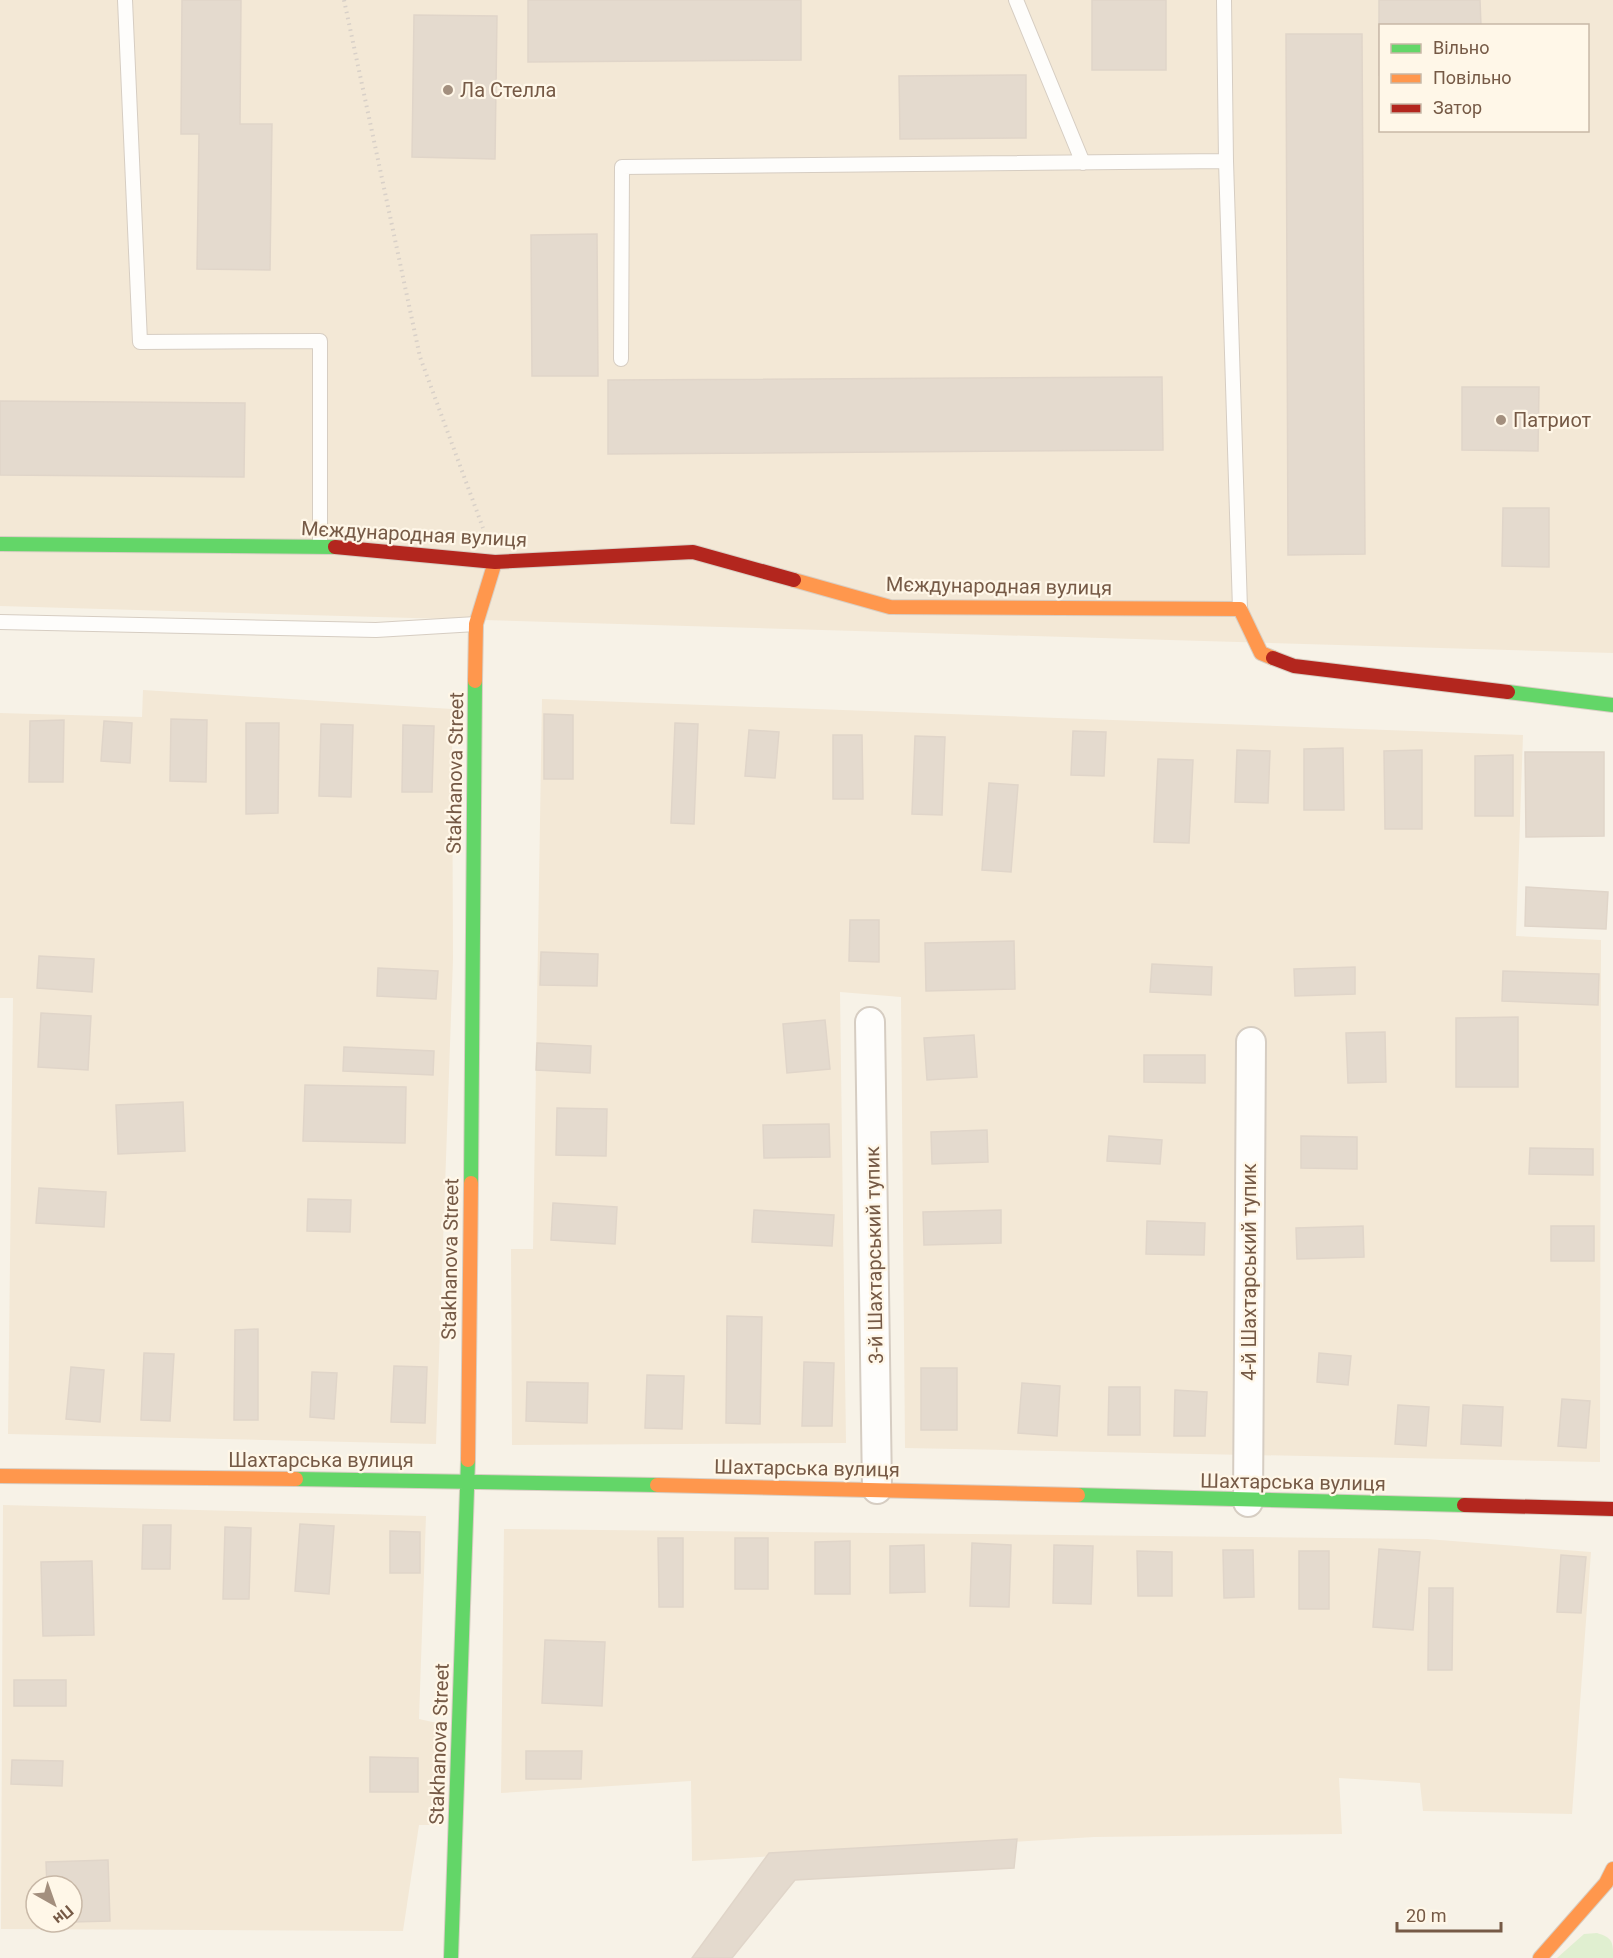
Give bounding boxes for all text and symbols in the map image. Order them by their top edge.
legend [1379,24,1589,132]
text: Вільно [1433,37,1489,58]
text: Повільно [1433,67,1512,88]
place label: Ла Стелла [460,78,556,102]
marker: Ла Стелла [441,83,455,97]
text: Затор [1433,97,1482,118]
place label: Патриот [1513,408,1592,432]
marker: Патриот [1494,413,1508,427]
street label: Мєждународная вулиця [300,516,528,552]
street label: Мєждународная вулиця [886,572,1112,600]
street label: Stakhanova Street [442,692,468,854]
street label: 3-й Шахтарський тупик [860,1146,888,1364]
street label: 4-й Шахтарський тупик [1237,1163,1261,1381]
street label: Stakhanova Street [437,1178,463,1340]
street label: Шахтарська вулиця [228,1448,414,1472]
street label: Шахтарська вулиця [714,1454,900,1482]
street label: Шахтарська вулиця [1200,1468,1386,1496]
street label: Stakhanova Street [424,1663,454,1825]
north arrow [24,1874,84,1934]
scale bar [1397,1895,1500,1933]
text: Пн [49,1901,77,1929]
text: 20 m [1406,1905,1446,1926]

